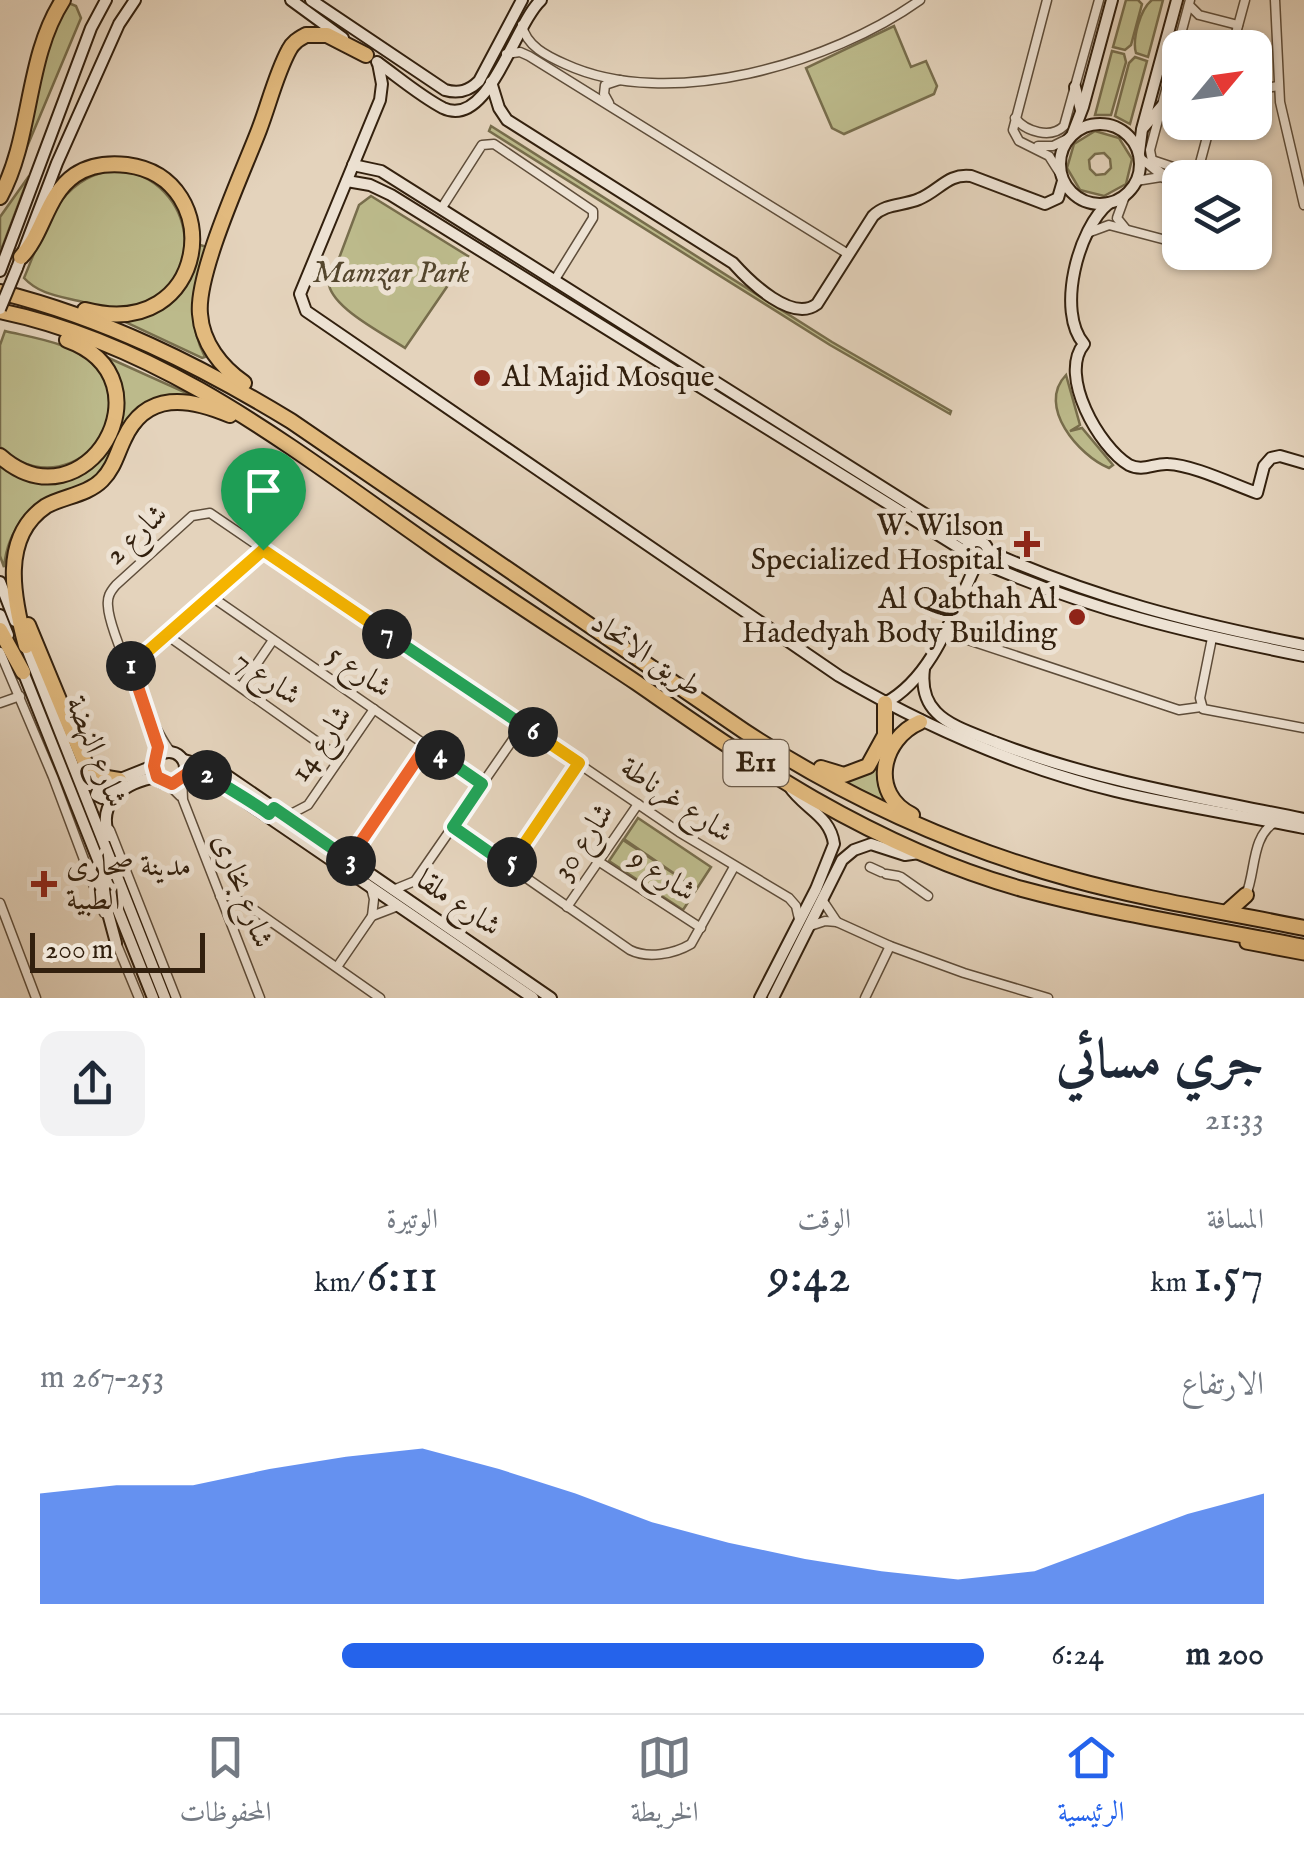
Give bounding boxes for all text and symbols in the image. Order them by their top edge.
north arrow [1162,30,1272,140]
map controls [1162,30,1272,270]
button: layers [1162,160,1272,270]
park label: Mamzar Park [312,255,470,293]
place label: Al Majid Mosque [501,359,715,397]
marker: Al Majid Mosque [471,367,493,389]
pin [221,448,306,551]
icon: arrive [236,463,291,518]
street label: شارع 2 [97,496,179,577]
place label: W. Wilson Specialized Hospital [751,508,1005,580]
marker: W. Wilson Specialized Hospital [1014,531,1040,557]
place label: Al Qabthah Al Hadedyah Body Building [742,581,1058,653]
street label: طريق الاتحاد [583,605,709,707]
marker: Al Qabthah Al Hadedyah Body Building [1066,606,1088,628]
pin: 7 [362,609,412,659]
text: 7 [380,616,394,651]
street label: شارع 5 [317,636,398,711]
pin: 1 [106,641,156,691]
street label: شارع 7 [224,643,308,719]
text: 1 [126,648,136,683]
street label: شارع النهضة [52,691,135,815]
street label: شارع 14 [282,698,365,792]
pin: 6 [508,707,558,757]
text: 6 [527,714,539,749]
pin: 4 [415,730,465,780]
text: 4 [433,737,447,772]
road number: E11 [724,740,788,786]
street label: شارع غرناطة [610,749,740,856]
pin: 2 [182,750,232,800]
text: 2 [200,757,214,792]
street label: شارع 30 [545,796,627,890]
street label: شارع بخارى [199,828,281,955]
pin: 3 [326,836,376,886]
pin: 5 [487,837,537,887]
street label: شارع 9 [619,840,702,915]
text: 3 [346,843,356,878]
text: 5 [507,844,517,879]
place label: مدينة صحارى الطبية [66,848,191,920]
street label: شارع ملقا [406,862,508,949]
marker: مدينة صحارى الطبية [31,871,57,897]
scale bar [30,928,205,973]
text: 200 m [45,933,113,968]
text: جري مسائي [1056,1027,1264,1097]
button: share [40,1031,145,1136]
text: 21:33 [1205,1100,1264,1141]
text: الوتيرة [386,1203,438,1238]
text: الوقت [797,1203,851,1238]
text: المسافة [1207,1203,1264,1238]
text: 6:11 [366,1246,438,1309]
text: 9:42 [768,1246,851,1309]
text: 1.57 [1193,1246,1264,1309]
text: /km [314,1266,366,1301]
text: km [1150,1266,1193,1301]
text: 253–267 m [40,1358,164,1399]
text: الارتفاع [1181,1365,1264,1406]
text: 6:24 [1051,1635,1104,1676]
text: 200 m [1186,1635,1264,1676]
tab: المحفوظات [179,1730,272,1839]
tab: الخريطة [630,1730,699,1839]
tab: الرئيسية [1057,1730,1125,1839]

